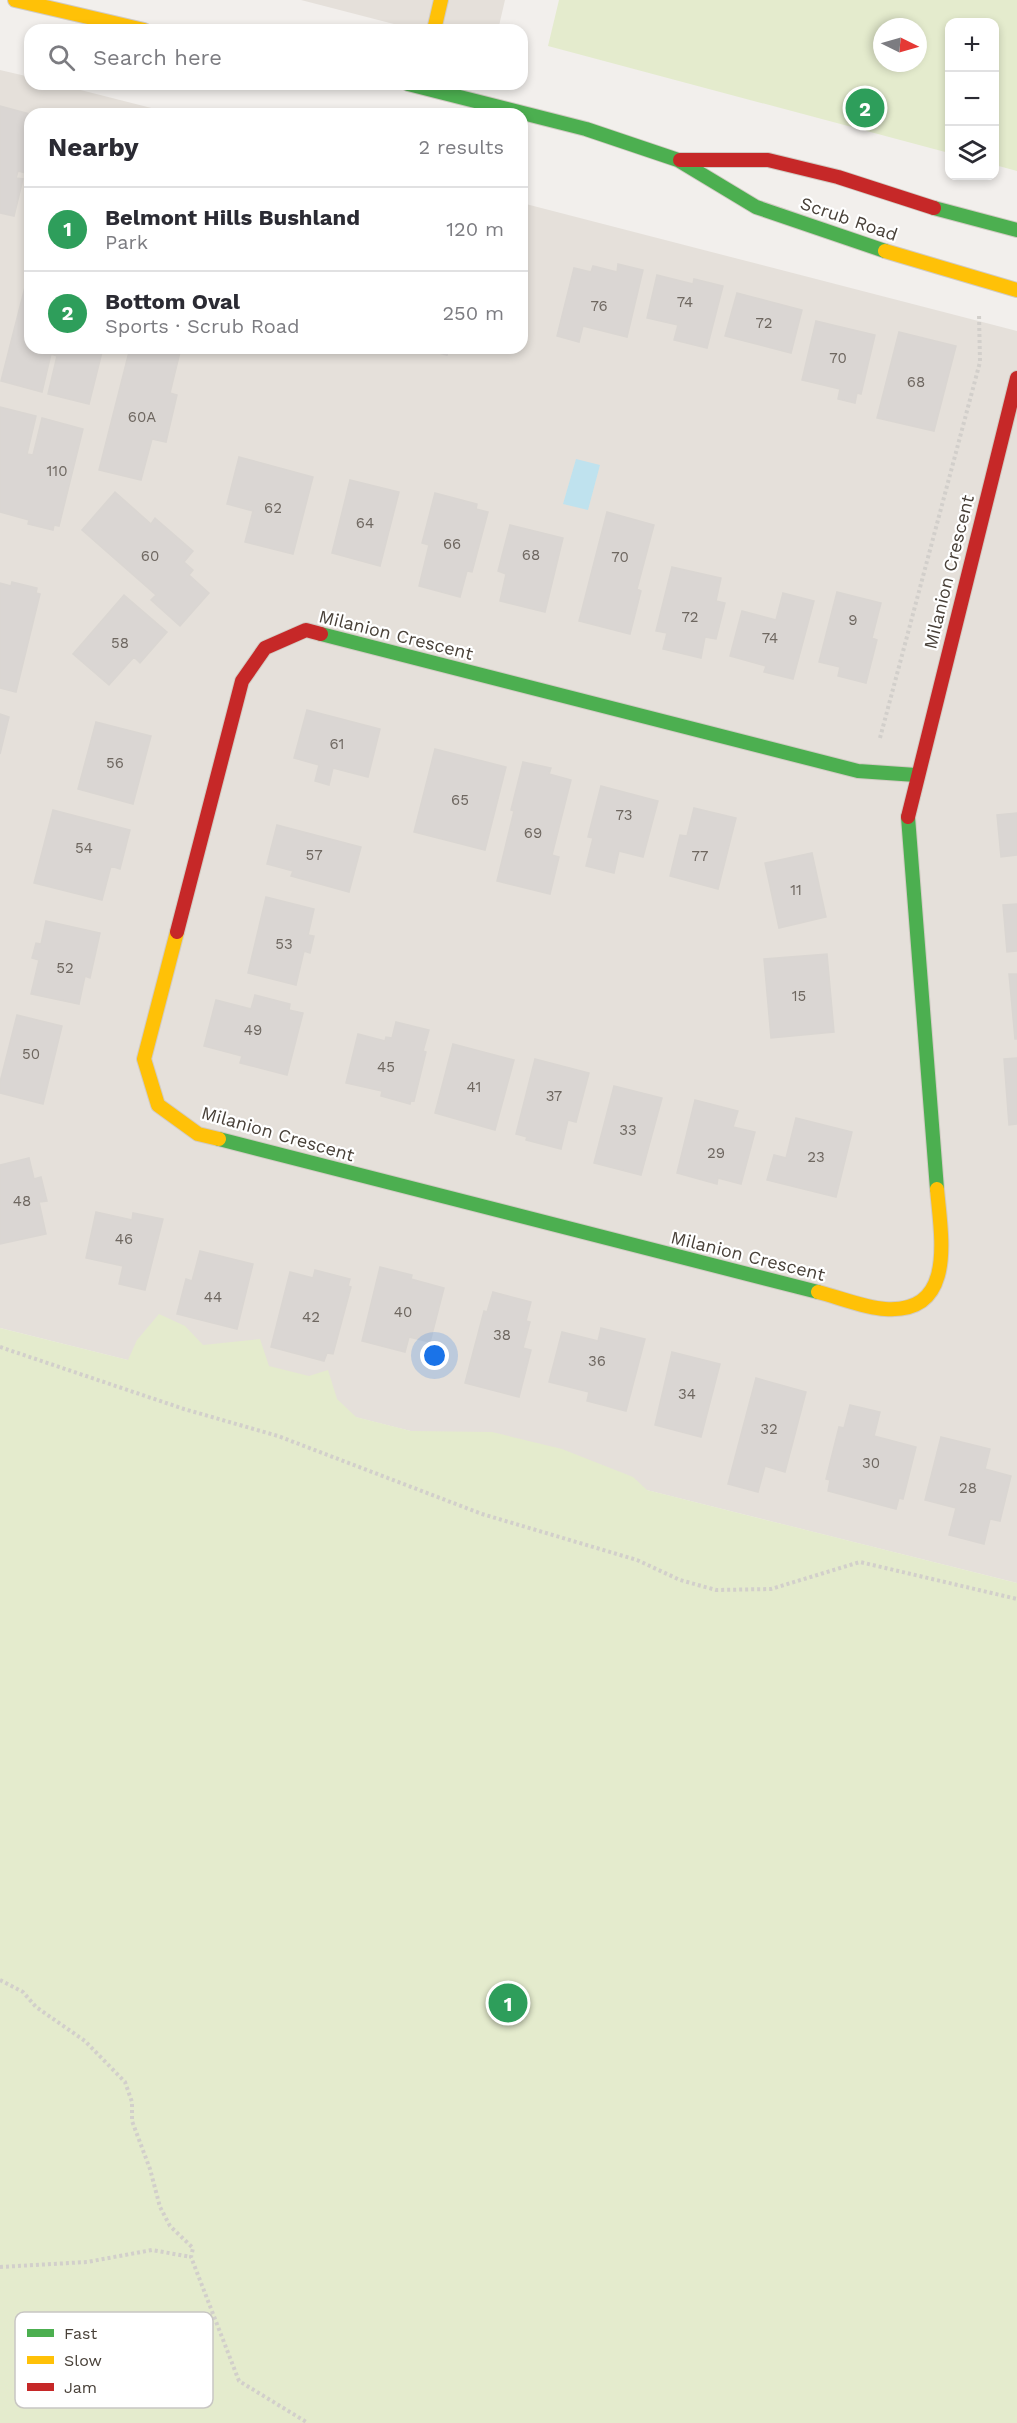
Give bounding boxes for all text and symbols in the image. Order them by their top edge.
north arrow [873,18,927,72]
map controls [945,18,999,180]
button: + [945,18,999,72]
search box [24,24,528,90]
icon: search [45,41,78,74]
text: Search here [93,45,222,70]
button: − [945,72,999,126]
pin: 2 [846,86,884,130]
button: layers [945,126,999,180]
text: Nearby [48,132,139,162]
text: 2 results [419,135,504,159]
street label: Scrub Road [798,192,901,245]
text: Belmont Hills Bushland [105,205,360,230]
text: 1 [63,217,72,241]
text: 120 m [446,217,504,241]
text: Park [105,230,148,254]
text: Bottom Oval [105,289,240,314]
house number: 74 [677,293,693,311]
house number: 76 [590,297,608,315]
text: 2 [62,301,73,325]
text: 250 m [442,301,504,325]
text: Sports · Scrub Road [105,314,300,338]
house number: 72 [755,314,773,332]
house number: 70 [829,349,847,367]
house number: 68 [907,373,925,391]
house number: 60A [128,408,156,426]
house number: 110 [46,462,68,480]
street label: Milanion Crescent [919,492,978,651]
house number: 62 [264,499,282,517]
house number: 64 [356,514,374,532]
house number: 66 [443,535,461,553]
house number: 68 [522,546,540,564]
house number: 60 [141,547,159,565]
house number: 70 [611,548,629,566]
street label: Milanion Crescent [317,605,476,664]
house number: 72 [681,608,699,626]
house number: 9 [848,611,858,629]
house number: 74 [762,629,778,647]
house number: 58 [111,634,129,652]
house number: 61 [330,735,344,753]
house number: 56 [106,754,124,772]
house number: 65 [451,791,469,809]
house number: 73 [615,806,633,824]
house number: 69 [524,824,542,842]
house number: 54 [75,839,93,857]
house number: 57 [305,846,323,864]
house number: 77 [692,847,708,865]
house number: 11 [790,881,802,899]
house number: 53 [275,935,293,953]
house number: 52 [56,959,74,977]
house number: 15 [792,987,806,1005]
house number: 49 [244,1021,262,1039]
house number: 50 [22,1045,40,1063]
house number: 45 [377,1058,395,1076]
house number: 41 [467,1078,481,1096]
house number: 37 [546,1087,562,1105]
street label: Milanion Crescent [199,1102,357,1166]
house number: 33 [619,1121,637,1139]
house number: 29 [707,1144,725,1162]
house number: 23 [807,1148,825,1166]
house number: 48 [13,1192,31,1210]
street label: Milanion Crescent [669,1226,828,1285]
house number: 46 [115,1230,133,1248]
house number: 44 [204,1288,222,1306]
house number: 40 [394,1303,412,1321]
house number: 42 [302,1308,320,1326]
house number: 38 [493,1326,511,1344]
your location [420,1341,449,1370]
house number: 36 [588,1352,606,1370]
house number: 34 [678,1385,696,1403]
house number: 32 [760,1420,778,1438]
house number: 30 [862,1454,880,1472]
house number: 28 [959,1479,977,1497]
pin: 1 [488,1980,528,2026]
legend [15,2312,213,2408]
text: Fast [64,2324,97,2343]
text: Slow [64,2351,102,2370]
text: Jam [64,2378,97,2397]

